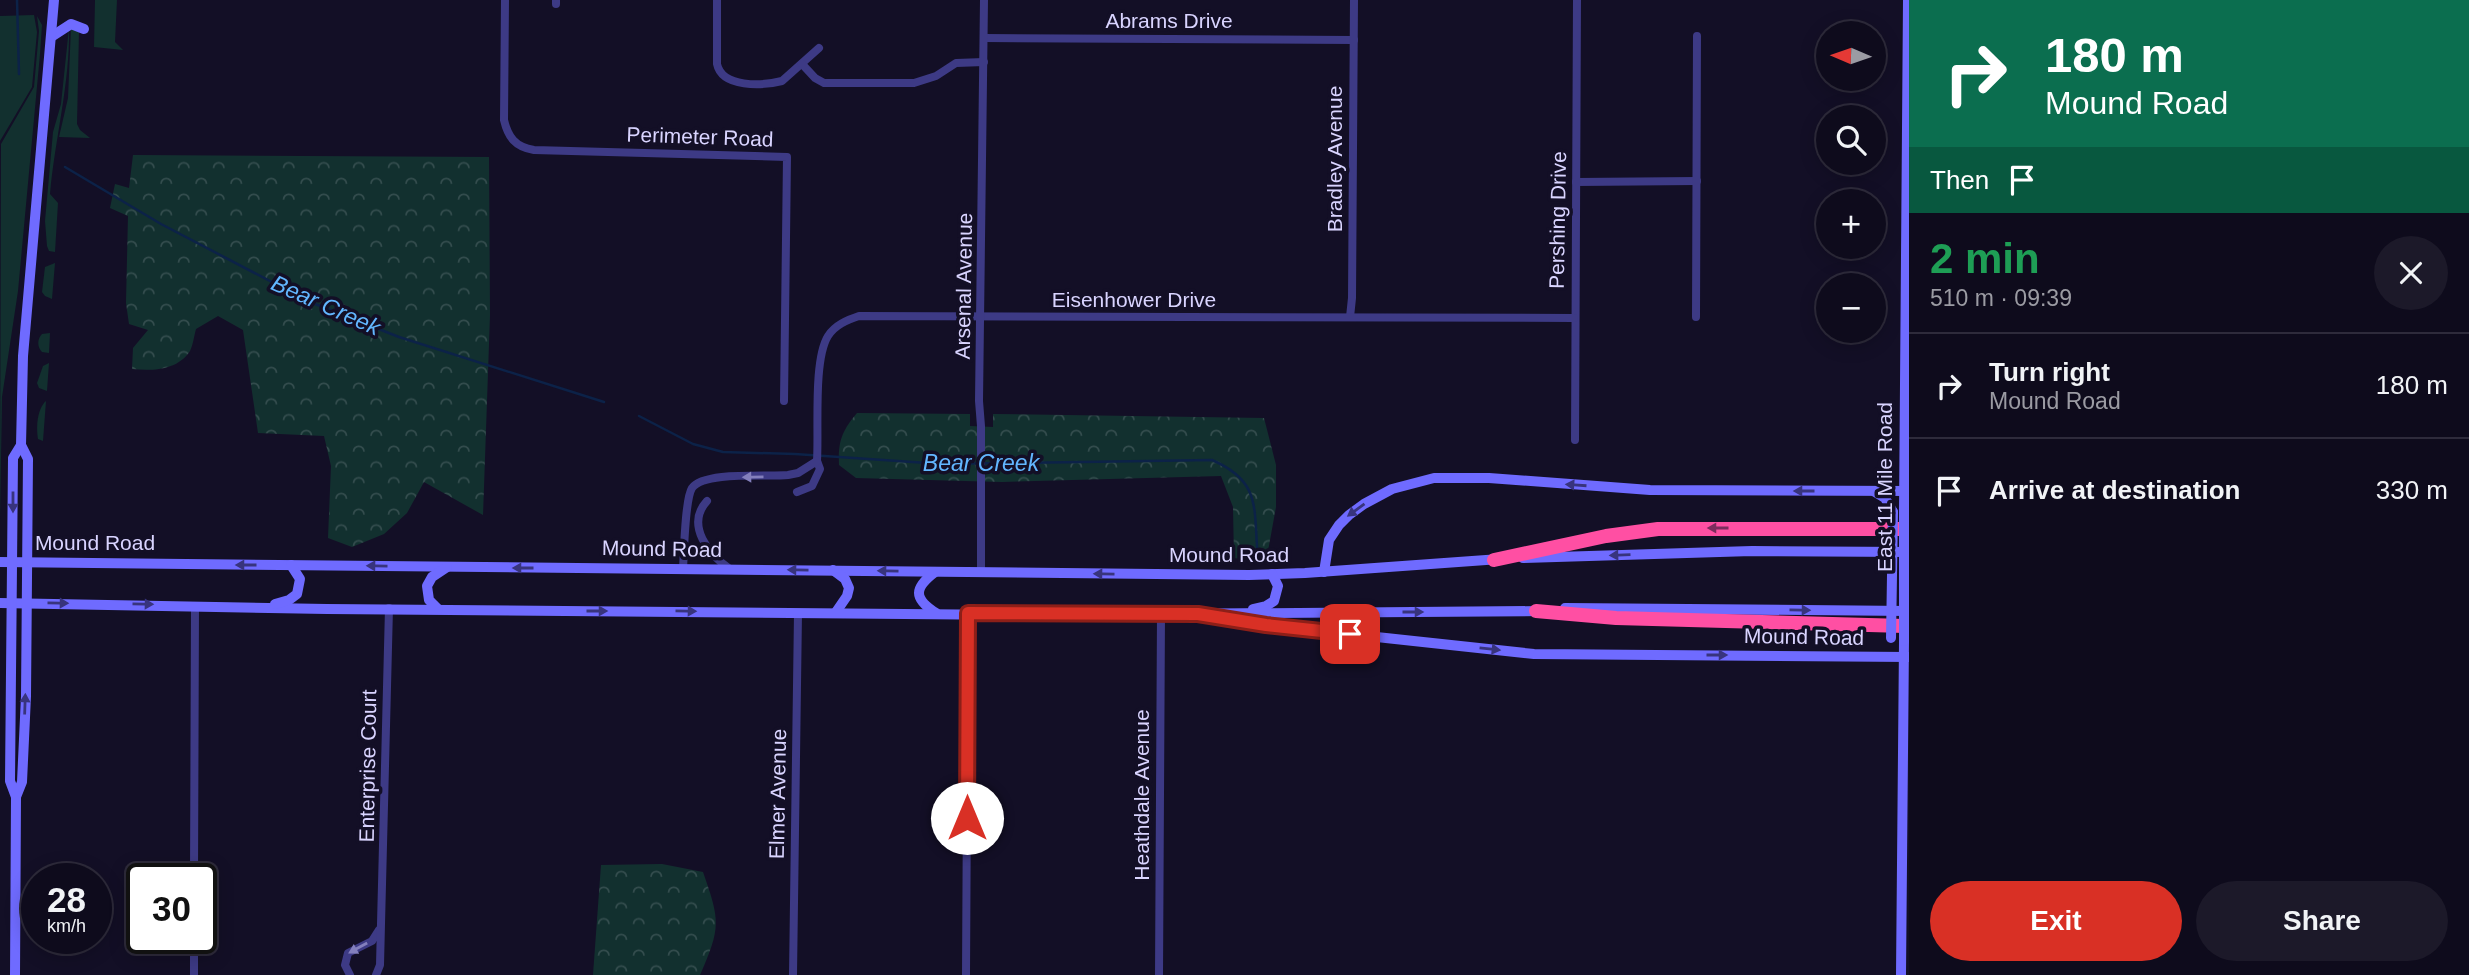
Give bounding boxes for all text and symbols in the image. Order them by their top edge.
street label: Abrams Drive [1105,9,1233,32]
north arrow [1816,21,1886,91]
map controls [1816,21,1886,343]
icon: right [1930,28,2021,119]
text: 180 m [2045,28,2184,82]
text: Mound Road [2045,85,2228,121]
street label: Bradley Avenue [1323,86,1346,232]
button: search [1816,105,1886,175]
street label: Perimeter Road [626,122,774,151]
street label: Pershing Drive [1545,151,1570,289]
icon: arrive [2003,161,2041,199]
text: Then [1930,165,1989,195]
button: + [1816,189,1886,259]
street label: Arsenal Avenue [951,212,976,360]
text: 2 min [1930,235,2040,282]
button: close [2374,236,2448,310]
water label: Bear Creek [268,269,386,341]
button: − [1816,273,1886,343]
text: 510 m · 09:39 [1930,285,2072,311]
street label: Eisenhower Drive [1052,288,1216,311]
text: Turn right [1989,357,2110,387]
icon: right [1930,367,1968,405]
text: 180 m [2376,370,2448,400]
text: Mound Road [1989,388,2121,414]
street label: East 11 Mile Road [1873,402,1896,572]
water label: Bear Creek [923,450,1041,476]
one-way arrow [742,471,764,482]
icon: arrive [1930,472,1968,510]
text: Arrive at destination [1989,475,2240,505]
text: 330 m [2376,475,2448,505]
one-way arrow [1565,479,1587,490]
one-way arrow [1793,485,1815,497]
one-way arrow [7,492,18,514]
one-way arrow [1348,502,1366,517]
one-way arrow [1707,523,1729,534]
street label: Mound Road [35,531,155,554]
street label: Mound Road [602,536,722,561]
street label: Mound Road [1169,543,1289,566]
one-way arrow [1609,549,1631,560]
one-way arrow [234,559,256,571]
one-way arrow [365,560,387,572]
one-way arrow [512,562,534,573]
one-way arrow [787,564,809,576]
one-way arrow [877,565,899,577]
one-way arrow [1092,568,1114,580]
one-way arrow [47,597,69,609]
one-way arrow [132,598,154,610]
pin [1320,604,1380,664]
one-way arrow [1789,604,1811,616]
one-way arrow [587,605,609,617]
one-way arrow [675,606,697,617]
one-way arrow [1402,606,1424,618]
icon: arrive [1331,615,1369,653]
street label: Mound Road [1744,624,1864,649]
one-way arrow [1479,644,1501,655]
one-way arrow [1707,649,1729,661]
street label: Enterprise Court [355,689,380,843]
one-way arrow [20,693,31,715]
street label: Heathdale Avenue [1130,709,1153,881]
street label: Elmer Avenue [765,729,790,859]
position arrow [930,781,1004,855]
speed limit sign: 30 [126,863,217,954]
text: 28 [47,880,86,919]
button: Exit [1930,881,2182,961]
button: Share [2196,881,2448,961]
text: km/h [47,916,86,936]
one-way arrow [349,942,368,954]

